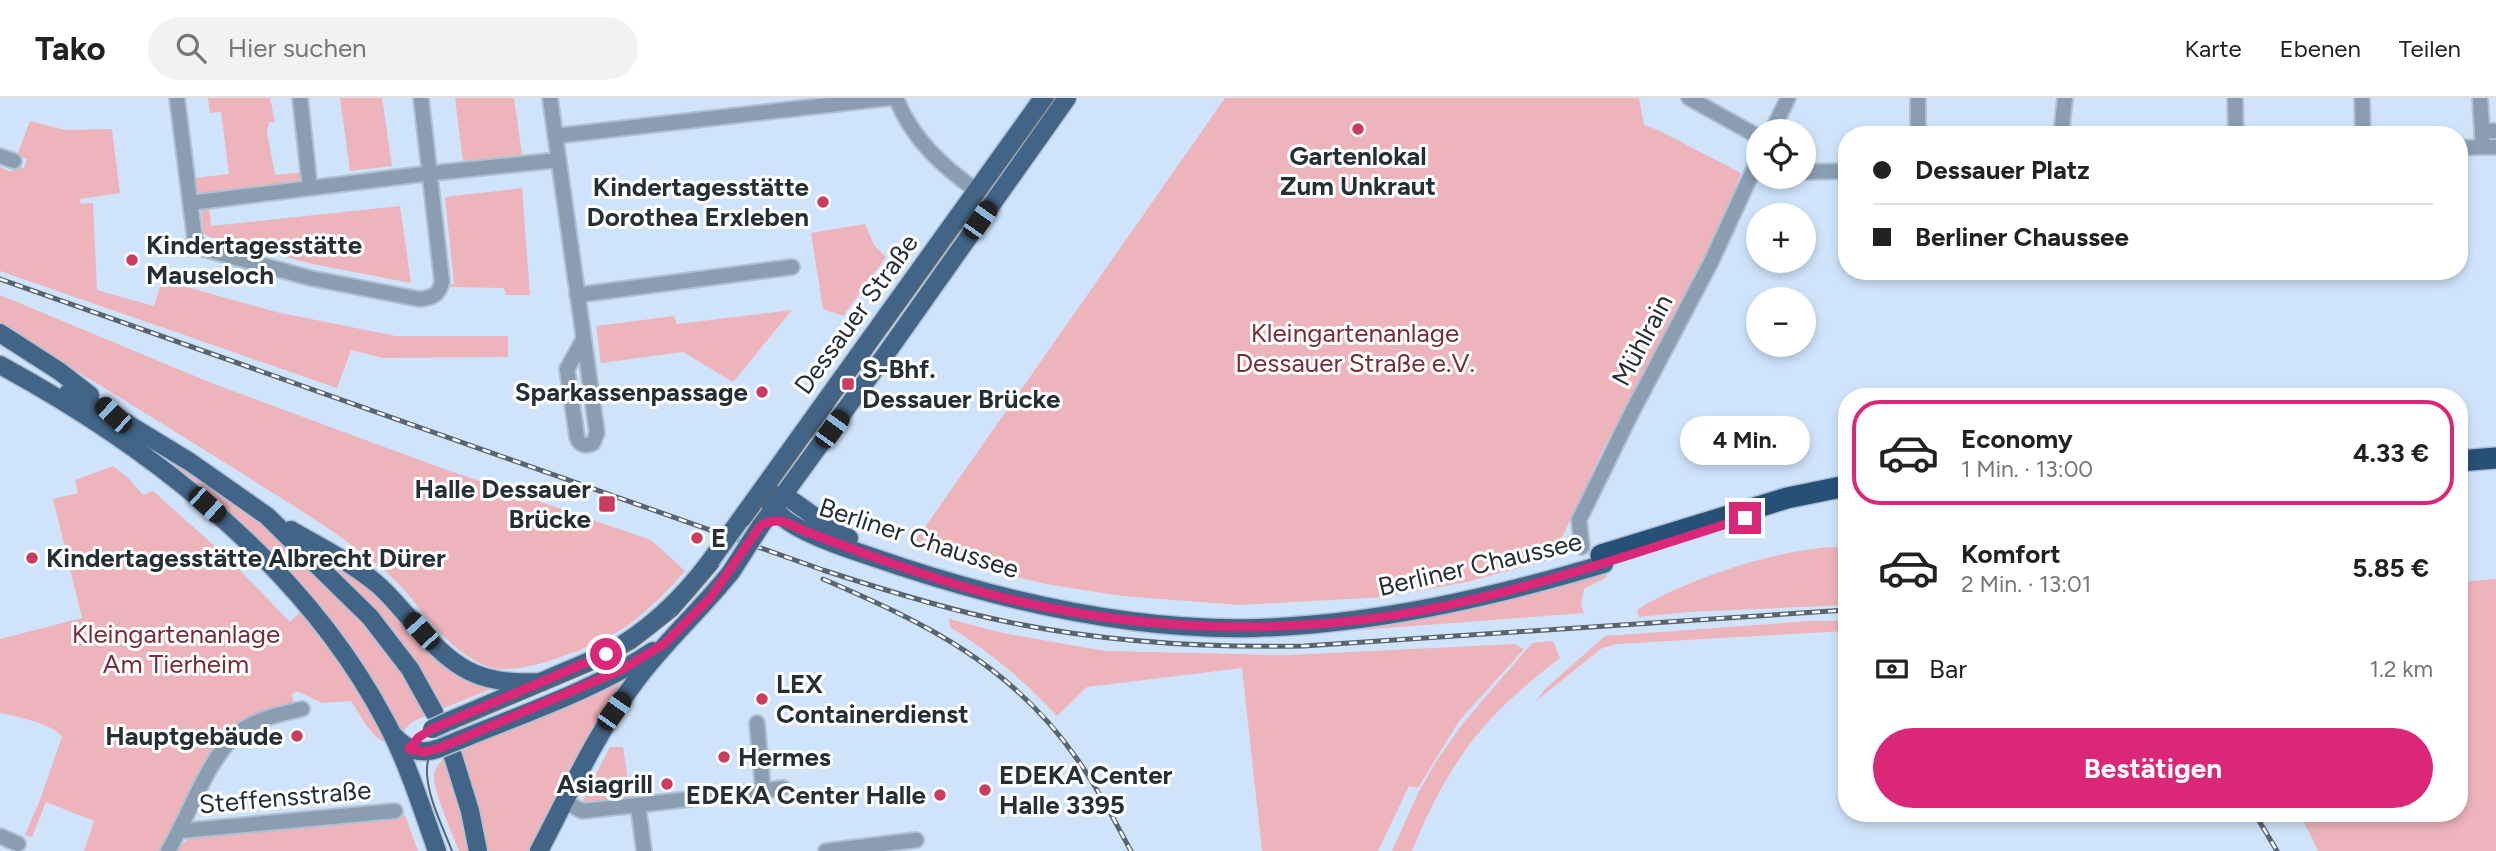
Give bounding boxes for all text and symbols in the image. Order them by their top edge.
search box [148,17,638,80]
text: Tako [35,29,106,68]
icon: search [172,29,210,67]
text: Hier suchen [228,32,367,64]
text: Karte [2185,34,2242,63]
text: Ebenen [2280,34,2361,63]
text: Teilen [2399,34,2461,63]
map controls [1746,119,1816,357]
button: locate [1746,119,1816,189]
marker: Gartenlokal Zum Unkraut [1350,121,1366,137]
place label: Gartenlokal Zum Unkraut [1280,140,1436,202]
text: Dessauer Platz [1915,154,2090,186]
place label: Kindertagesstätte Dorothea Erxleben [586,171,809,233]
marker: Kindertagesstätte Dorothea Erxleben [815,194,831,210]
car [960,197,1001,243]
button: + [1746,203,1816,273]
text: Berliner Chaussee [1915,221,2129,253]
street label: Dessauer Straße [787,228,925,400]
place label: Kindertagesstätte Mauseloch [146,229,362,291]
marker: Kindertagesstätte Mauseloch [124,252,140,268]
button: − [1746,287,1816,357]
street label: Mühlrain [1605,289,1679,391]
park label: Kleingartenanlage Dessauer Straße e.V. [1235,317,1475,379]
place label: S-Bhf. Dessauer Brücke [862,353,1060,415]
place label: Sparkassenpassage [515,376,748,408]
marker: S-Bhf. Dessauer Brücke [840,376,856,392]
marker: Sparkassenpassage [754,384,770,400]
car [91,393,136,437]
car [812,406,853,452]
callout: 4 Min. [1680,416,1810,466]
icon: car [1877,421,1940,484]
text: Economy [1961,423,2073,455]
text: 4 Min. [1713,426,1777,454]
text: 4.33 € [2353,437,2429,469]
text: 1 Min. · 13:00 [1961,455,2093,483]
place label: Halle Dessauer Brücke [415,473,591,535]
car [185,483,230,527]
street label: Berliner Chaussee [815,491,1023,585]
marker: Halle Dessauer Brücke [597,494,617,514]
route end [1729,502,1761,534]
place label: E [711,522,726,554]
street label: Berliner Chaussee [1375,525,1585,603]
marker: E [689,530,705,546]
icon: car [1877,536,1940,599]
text: Komfort [1961,538,2061,570]
place label: Kindertagesstätte Albrecht Dürer [46,542,446,574]
marker: Kindertagesstätte Albrecht Dürer [24,550,40,566]
text: 5.85 € [2352,552,2429,584]
text: 2 Min. · 13:01 [1961,570,2091,598]
car [400,608,443,654]
park label: Kleingartenanlage Am Tierheim [72,618,280,680]
route start [590,638,622,670]
icon: cash [1873,650,1911,688]
text: Bar [1929,653,1967,685]
text: 1.2 km [2369,655,2433,683]
place label: LEX Containerdienst [776,668,969,730]
car [594,688,635,734]
marker: LEX Containerdienst [754,691,770,707]
place label: Hauptgebäude [105,720,283,752]
marker: Hauptgebäude [289,728,305,744]
button: Bestätigen [1873,728,2433,808]
place label: Hermes [738,741,831,773]
marker: Hermes [716,749,732,765]
place label: EDEKA Center Halle 3395 [999,759,1173,821]
place label: Asiagrill [557,768,653,800]
street label: Steffensstraße [198,774,372,820]
marker: Asiagrill [659,776,675,792]
place label: EDEKA Center Halle [686,779,926,811]
marker: EDEKA Center Halle 3395 [977,782,993,798]
marker: EDEKA Center Halle [932,787,948,803]

